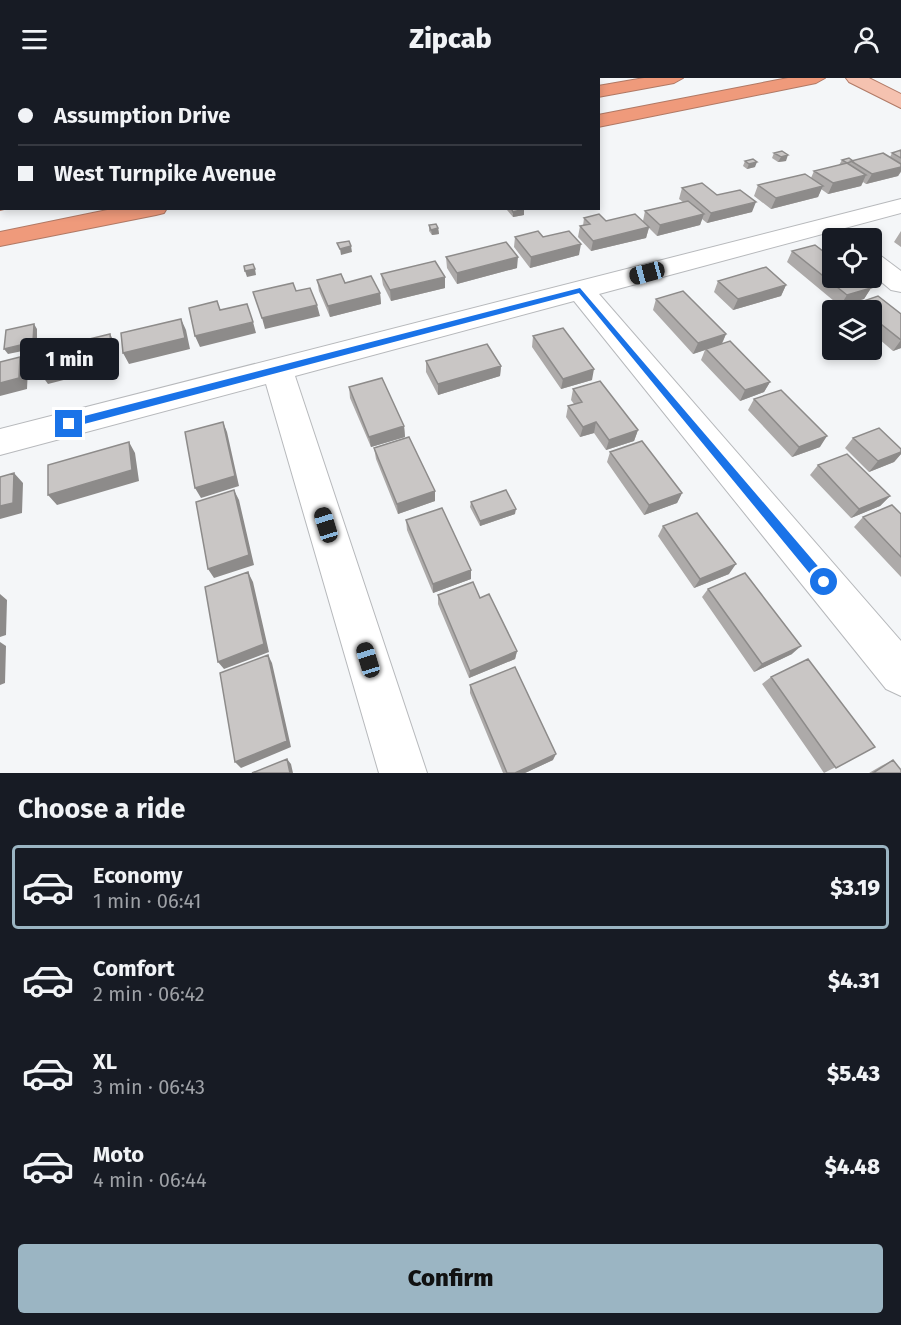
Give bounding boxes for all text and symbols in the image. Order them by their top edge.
icon: menu [18,23,51,56]
text: Zipcab [409,23,492,55]
icon: person [850,23,883,56]
text: Assumption Drive [54,102,230,129]
text: West Turnpike Avenue [54,160,276,187]
map controls [822,228,882,360]
button: locate [822,228,882,288]
car [627,260,667,286]
button: layers [822,300,882,360]
callout: 1 min [20,337,118,379]
text: 1 min [46,347,93,371]
route end [55,410,82,437]
car [312,505,340,545]
route start [810,568,837,595]
car [354,640,382,680]
text: Choose a ride [18,793,185,825]
icon: car [21,860,75,914]
text: Economy [93,862,182,889]
text: $3.19 [830,874,880,901]
text: 1 min · 06:41 [93,889,202,913]
icon: car [21,953,75,1007]
text: Comfort [93,955,174,982]
text: $4.31 [828,967,880,994]
text: 2 min · 06:42 [93,982,205,1006]
icon: car [21,1046,75,1100]
text: XL [93,1048,117,1075]
text: $5.43 [827,1060,880,1087]
text: 3 min · 06:43 [93,1075,205,1099]
icon: car [21,1139,75,1193]
text: Moto [93,1141,144,1168]
text: $4.48 [825,1153,880,1180]
text: 4 min · 06:44 [93,1168,207,1192]
button: Confirm [18,1244,883,1313]

